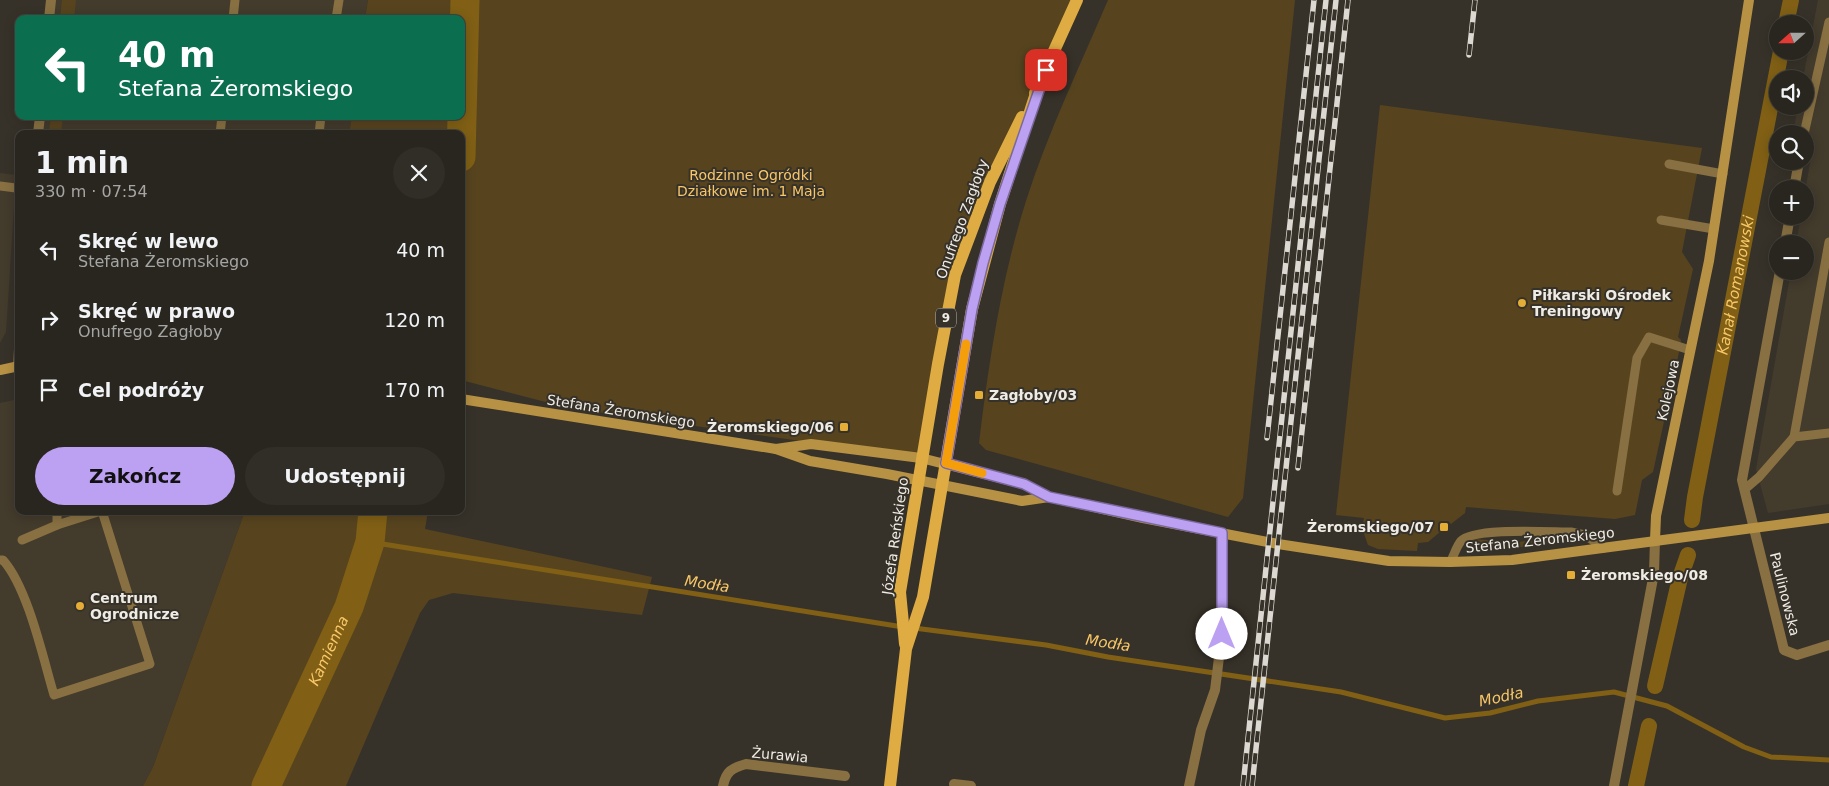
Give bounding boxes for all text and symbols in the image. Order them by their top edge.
north arrow [1769,15,1814,60]
map controls [1769,15,1814,280]
icon: left [35,35,100,100]
text: 40 m [118,35,215,75]
pin [1025,49,1067,91]
icon: arrive [1032,56,1060,84]
button: sound [1769,70,1814,115]
text: Stefana Żeromskiego [118,76,353,101]
button: search [1769,125,1814,170]
text: 1 min [35,145,129,180]
button: close [393,147,445,199]
street label: Onufrego Zagłoby [933,157,991,281]
park label: Rodzinne Ogródki Działkowe im. 1 Maja [677,167,825,199]
button: + [1769,180,1814,225]
text: 330 m · 07:54 [35,182,148,201]
water label: Kanał Romanowski [1714,213,1758,356]
text: Skręć w lewo [78,230,219,252]
button: − [1769,235,1814,280]
icon: left [35,236,63,264]
text: 40 m [396,239,445,261]
text: Stefana Żeromskiego [78,252,249,271]
place label: Piłkarski Ośrodek Treningowy [1532,287,1672,319]
marker: Piłkarski Ośrodek Treningowy [1516,297,1528,309]
text: Skręć w prawo [78,300,235,322]
icon: right [35,306,63,334]
road number: 9 [936,308,956,328]
text: 120 m [384,309,445,331]
text: Onufrego Zagłoby [78,322,223,341]
street label: Kolejowa [1654,358,1682,422]
icon: arrive [35,376,63,404]
text: Cel podróży [78,379,204,401]
text: 170 m [384,379,445,401]
place label: Zagłoby/03 [989,387,1077,403]
marker: Zagłoby/03 [973,389,985,401]
street label: Stefana Żeromskiego [546,390,696,431]
place label: Żeromskiego/06 [707,419,834,435]
marker: Żeromskiego/06 [838,421,850,433]
button: Zakończ [35,447,235,505]
button: Udostępnij [245,447,445,505]
street label: Józefa Reńskiego [879,476,911,597]
place label: Żeromskiego/07 [1307,519,1434,535]
marker: Żeromskiego/07 [1438,521,1450,533]
street label: Stefana Żeromskiego [1465,523,1615,556]
street label: Paulinowska [1767,551,1803,637]
place label: Żeromskiego/08 [1581,567,1708,583]
marker: Żeromskiego/08 [1565,569,1577,581]
water label: Modła [683,572,731,596]
place label: Centrum Ogrodnicze [90,590,179,622]
marker: Centrum Ogrodnicze [74,600,86,612]
position arrow [1195,607,1247,659]
water label: Kamienna [305,613,353,689]
water label: Modła [1084,631,1132,655]
water label: Modła [1477,684,1525,710]
street label: Żurawia [751,744,809,765]

